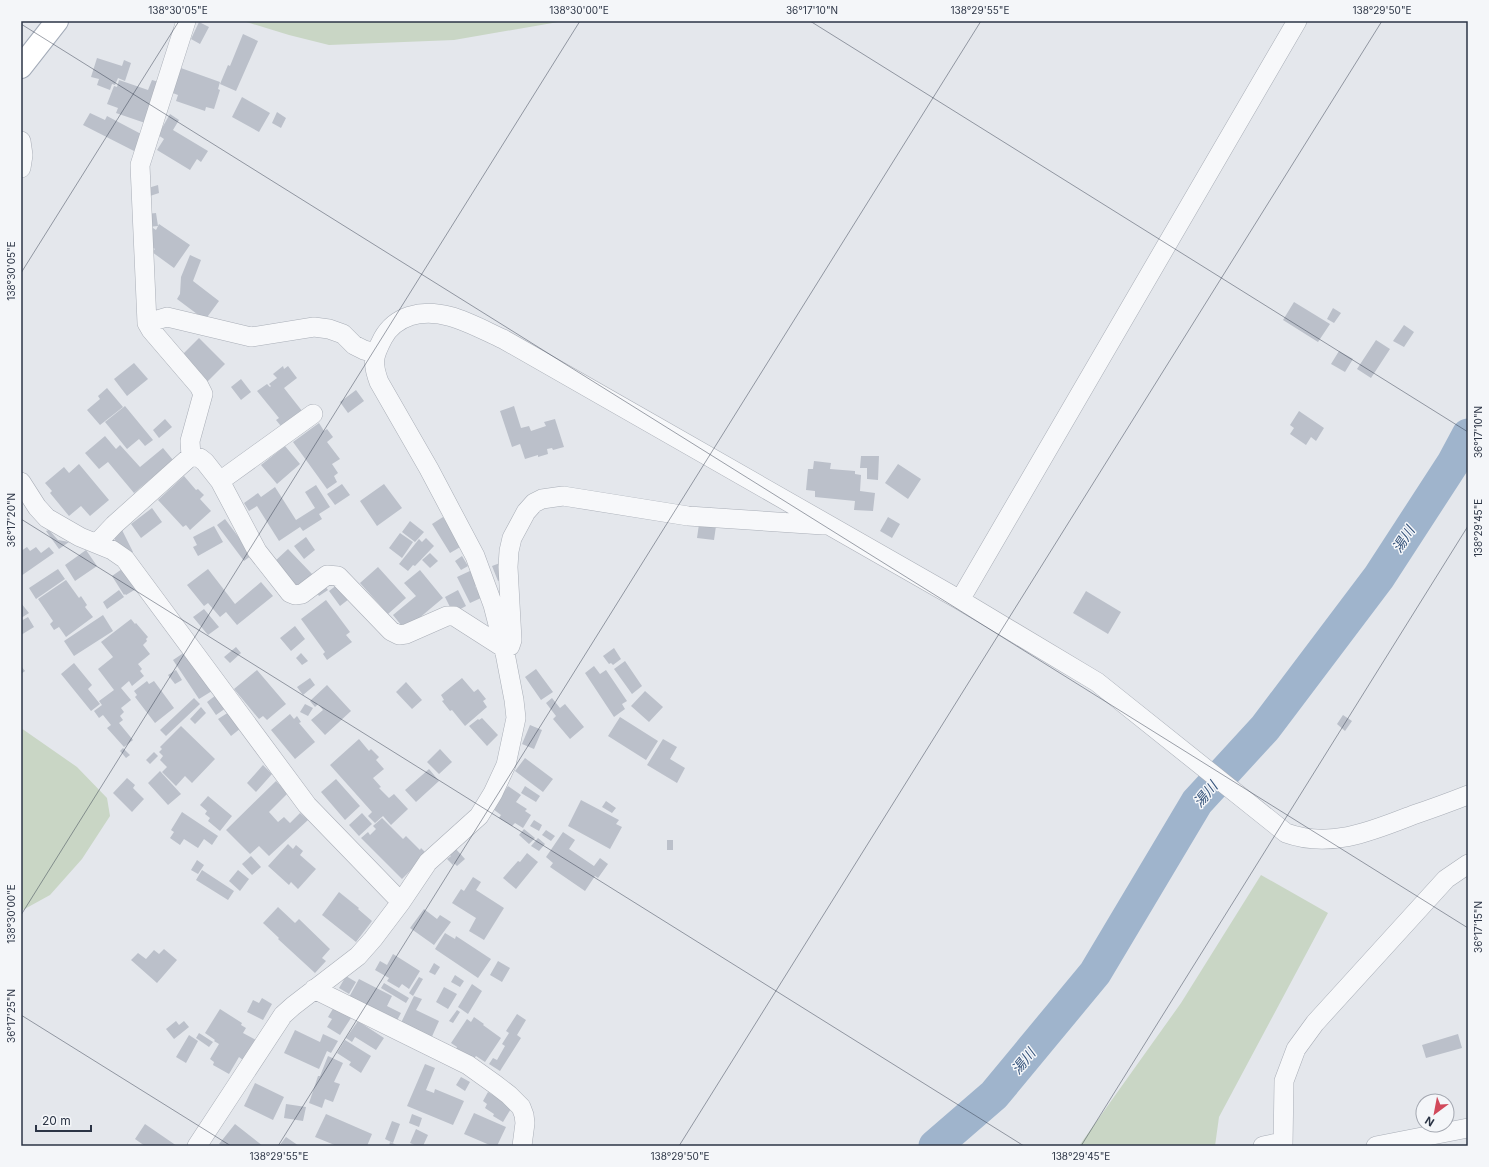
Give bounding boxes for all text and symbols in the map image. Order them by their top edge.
text: 138°30'05"E [148,4,208,16]
text: 138°30'00"E [549,4,609,16]
text: 36°17'10"N [786,4,838,16]
text: 138°29'55"E [951,4,1009,16]
text: 138°29'50"E [1352,4,1412,16]
text: 138°30'05"E [5,241,17,301]
text: 36°17'10"N [1472,406,1484,458]
text: 36°17'20"N [5,493,17,547]
text: 138°29'45"E [1472,499,1484,557]
water label: 湯川 [1388,521,1419,555]
water label: 湯川 [1189,776,1222,810]
text: 138°30'00"E [5,884,17,944]
text: 36°17'15"N [1472,901,1484,953]
text: 36°17'25"N [5,989,17,1043]
water label: 湯川 [1008,1043,1040,1077]
north arrow [1415,1093,1455,1133]
scale bar [36,1107,91,1133]
text: 20 m [42,1113,71,1128]
text: N [1422,1113,1437,1130]
text: 138°29'55"E [250,1150,308,1162]
text: 138°29'50"E [650,1150,710,1162]
text: 138°29'45"E [1052,1150,1110,1162]

